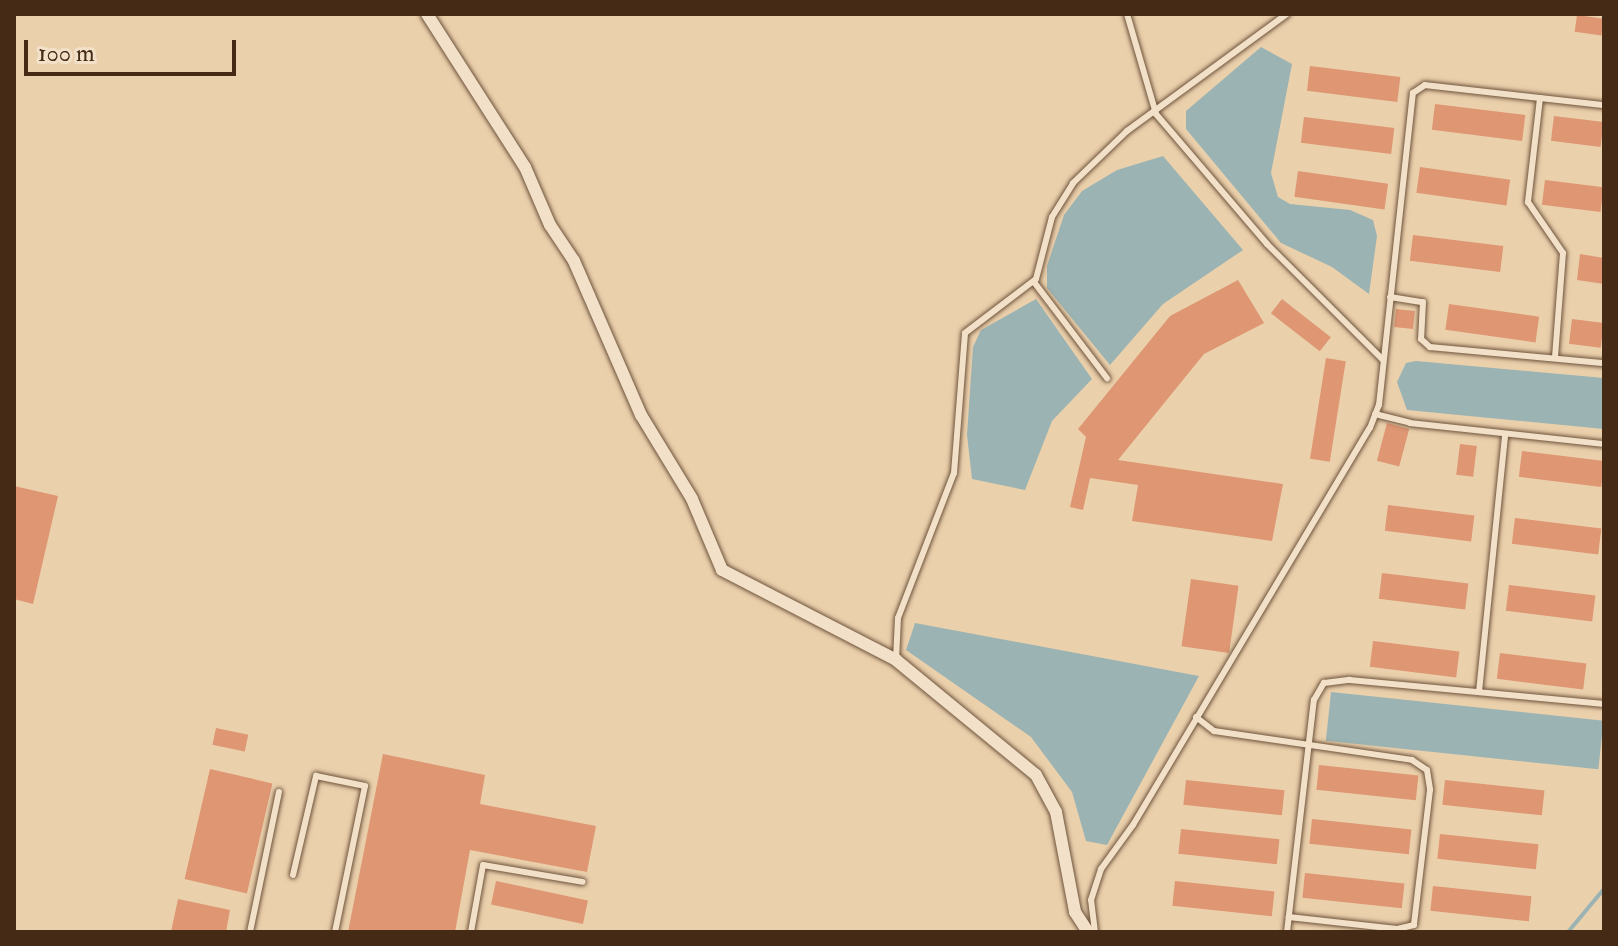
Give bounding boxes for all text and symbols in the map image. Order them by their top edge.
scale bar [28,24,240,74]
text: 100 m [38,38,95,69]

